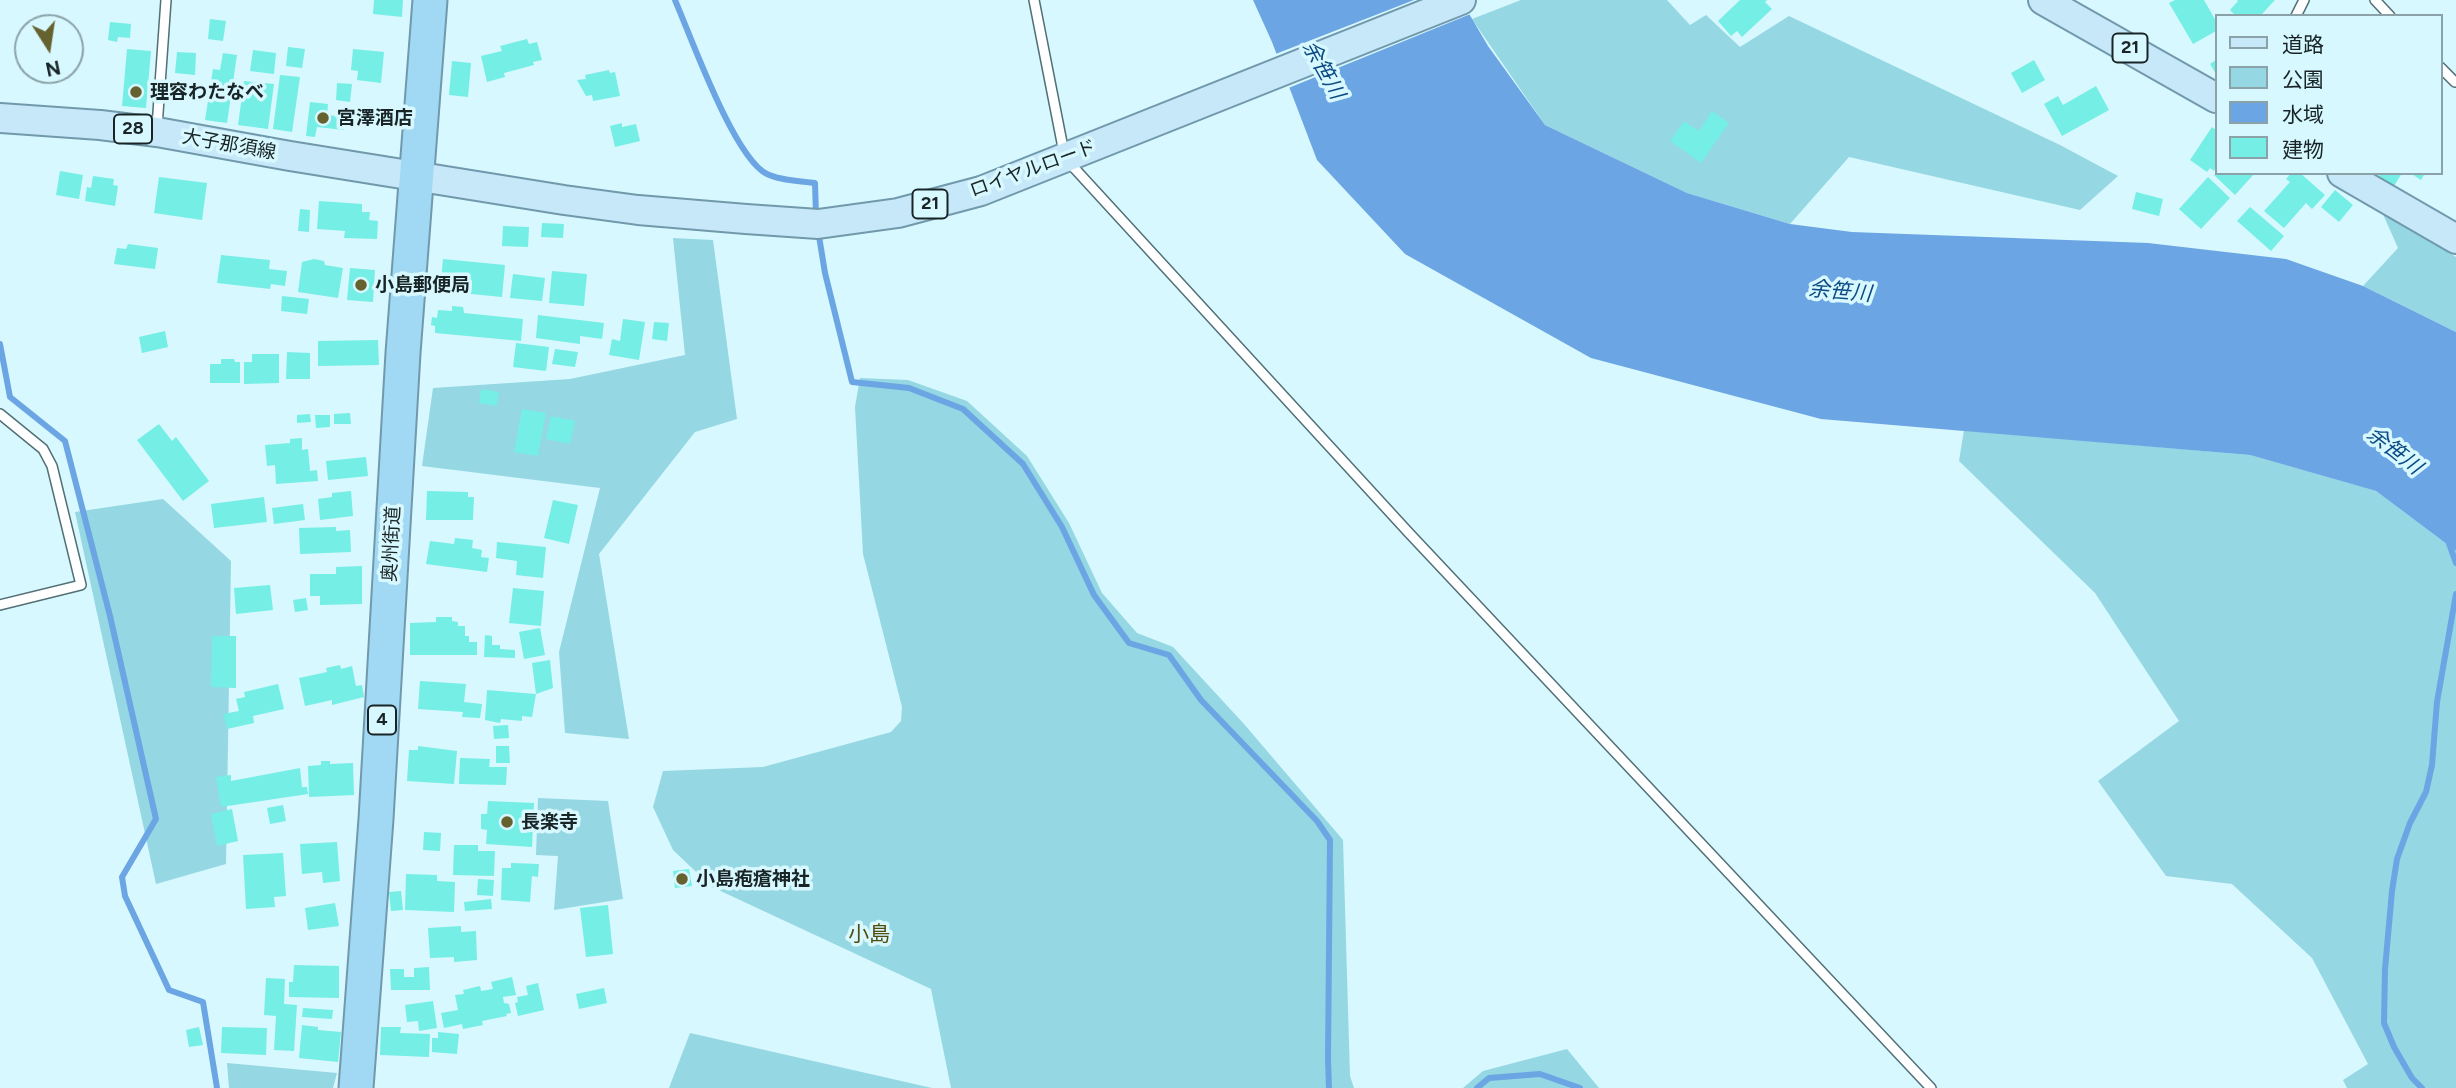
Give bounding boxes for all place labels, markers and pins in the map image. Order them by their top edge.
place label: 理容わたなべ [150,81,264,103]
marker: 理容わたなべ [128,84,144,100]
place label: 宮澤酒店 [337,107,413,129]
marker: 宮澤酒店 [315,110,331,126]
place label: 小島郵便局 [375,274,470,296]
marker: 小島郵便局 [353,277,369,293]
place label: 長楽寺 [521,811,578,833]
marker: 長楽寺 [499,814,515,830]
place label: 小島疱瘡神社 [696,868,810,890]
marker: 小島疱瘡神社 [674,871,690,887]

